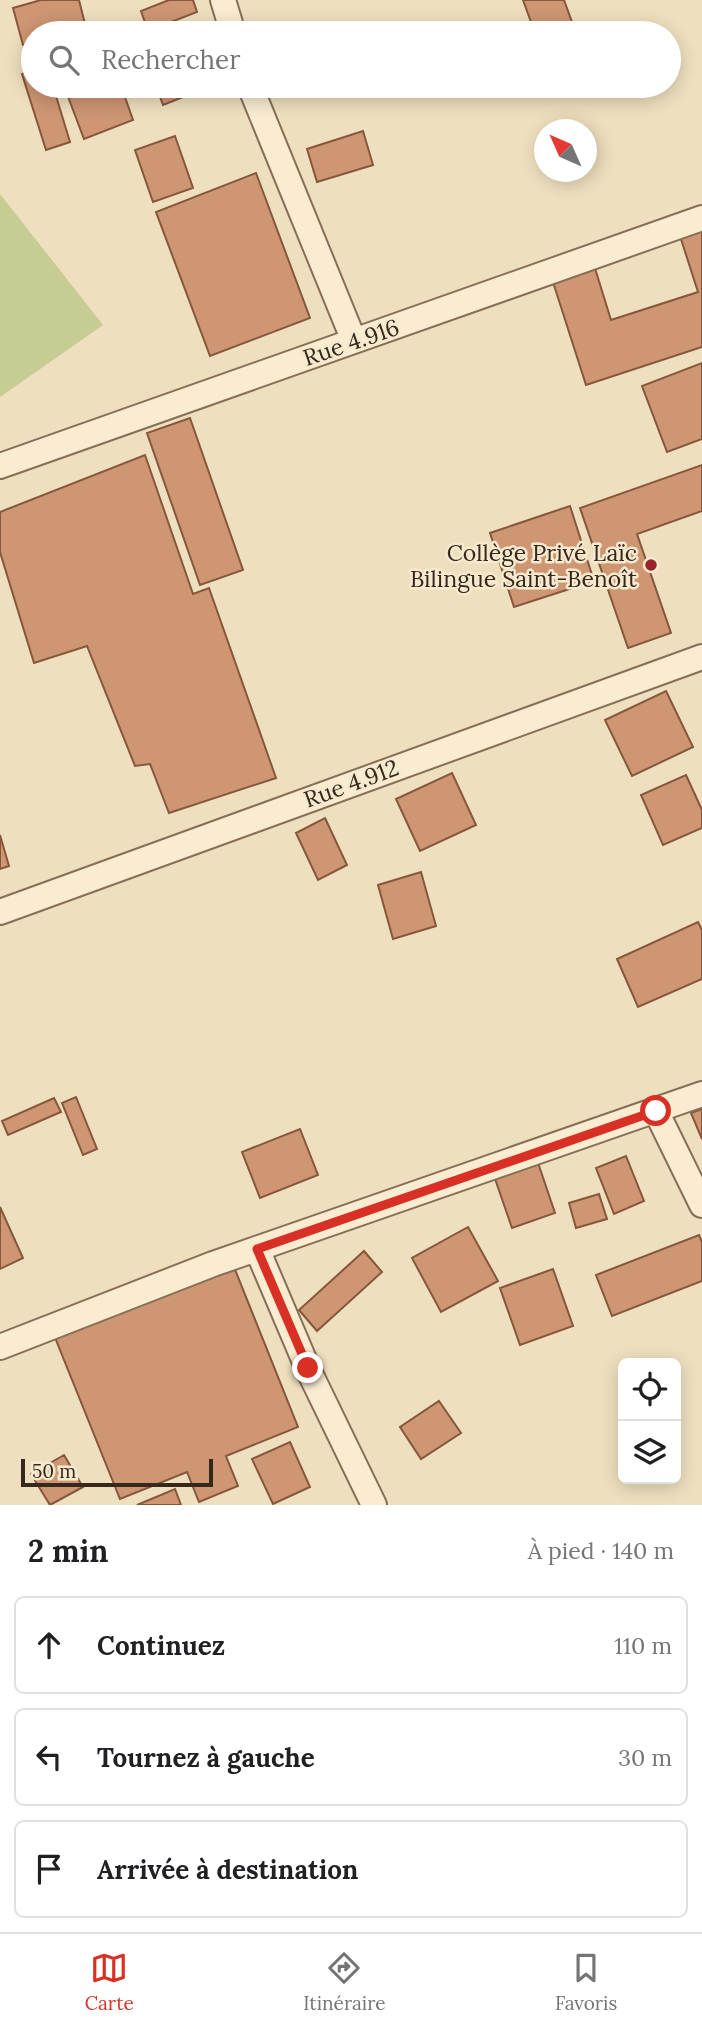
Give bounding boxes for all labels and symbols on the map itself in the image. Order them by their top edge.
north arrow [534,119,597,182]
street label: Rue 4.916 [299,312,403,372]
place label: Collège Privé Laïc Bilingue Saint-Benoît [410,538,637,593]
marker: Collège Privé Laïc Bilingue Saint-Benoît [643,557,659,573]
street label: Rue 4.912 [300,752,402,814]
route start [640,1095,671,1126]
route end [292,1352,323,1383]
scale bar [21,1456,214,1488]

